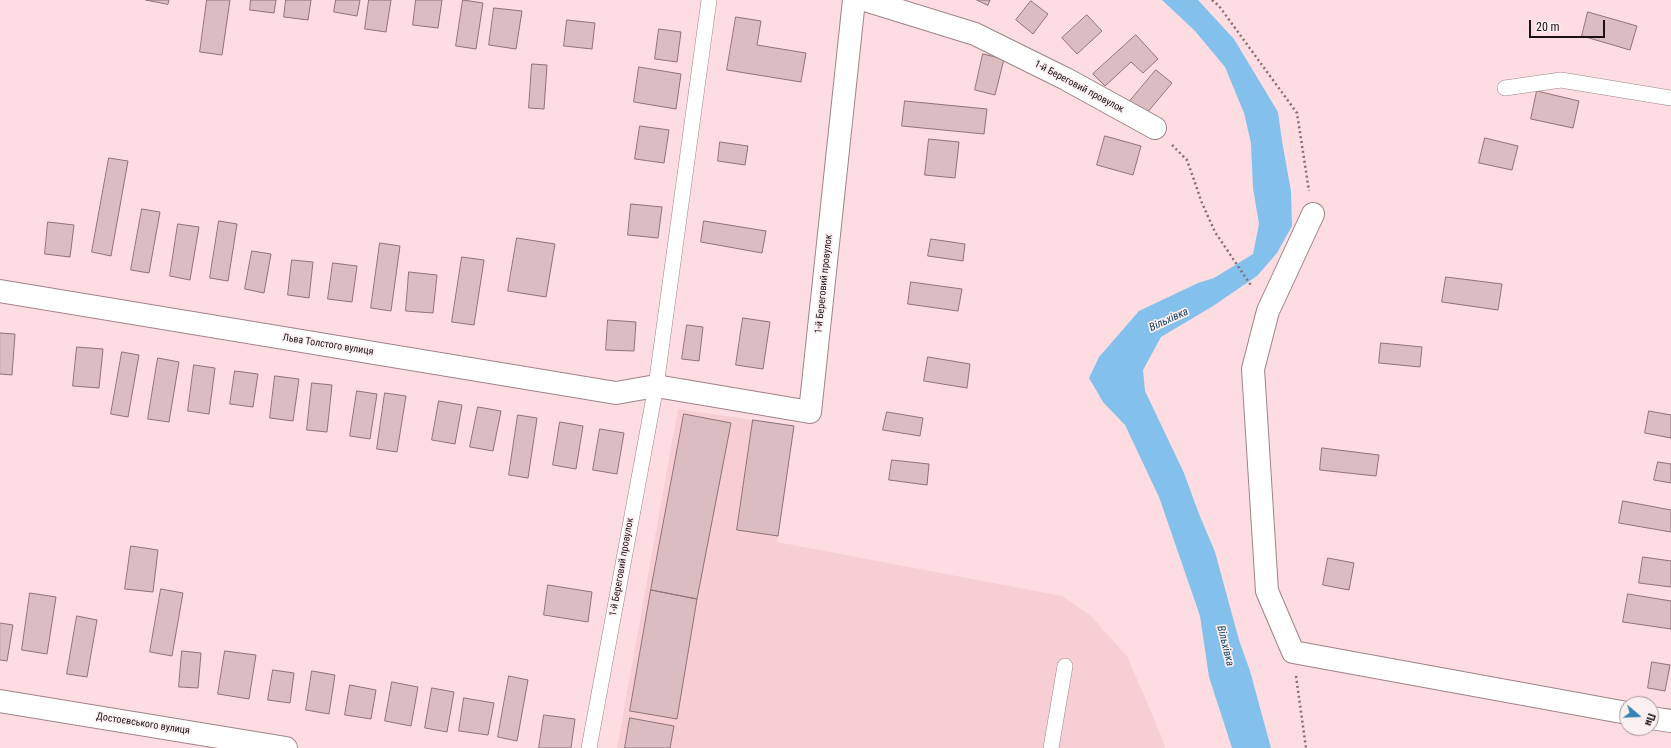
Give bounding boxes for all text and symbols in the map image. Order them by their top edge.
scale bar [1531,12,1607,38]
text: 20 m [1536,20,1560,34]
street label: 1-й Береговий провулок [1032,58,1126,116]
street label: 1-й Береговий провулок [813,234,835,334]
water label: Вільхівка [1147,305,1191,335]
street label: Льва Толстого вулиця [282,332,374,358]
street label: 1-й Береговий провулок [607,517,637,617]
water label: Вільхівка [1214,624,1236,668]
north arrow [1619,696,1659,736]
street label: Достоєвського вулиця [95,711,191,737]
text: Пн [1642,712,1658,728]

